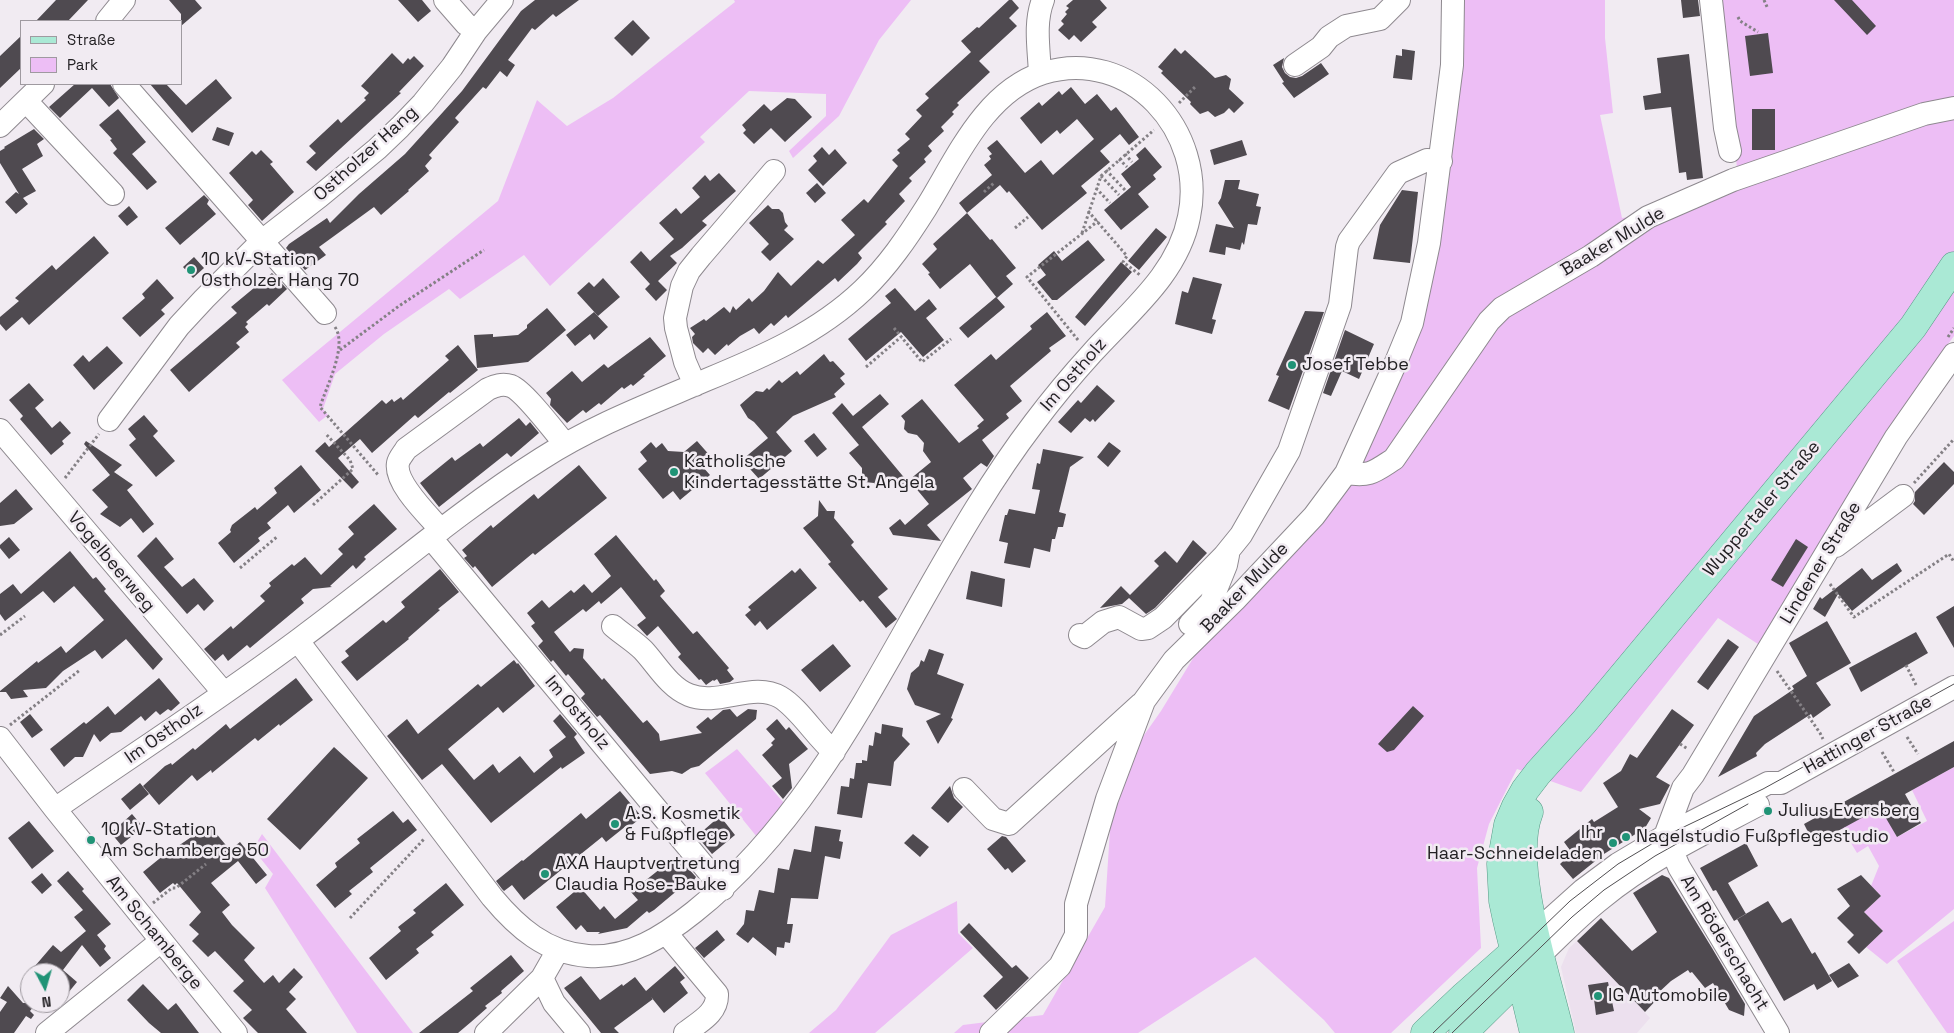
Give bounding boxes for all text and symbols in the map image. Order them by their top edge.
legend [20,20,182,85]
text: Straße [67,30,115,49]
text: Park [67,55,98,74]
street label: Ostholzer Hang [310,102,422,206]
street label: Baaker Mulde [1557,203,1669,281]
place label: 10 kV-Station Ostholzer Hang 70 [201,249,359,292]
marker: 10 kV-Station Ostholzer Hang 70 [185,264,197,276]
street label: Im Ostholz [1036,334,1112,416]
place label: Josef Tebbe [1302,354,1409,376]
marker: Josef Tebbe [1286,359,1298,371]
street label: Wuppertaler Straße [1699,437,1825,581]
place label: Katholische Kindertagesstätte St. Angela [684,451,935,494]
marker: Katholische Kindertagesstätte St. Angela [668,466,680,478]
street label: Lindener Straße [1776,498,1866,628]
street label: Vogelbeerweg [63,507,159,617]
street label: Baaker Mulde [1197,538,1293,638]
street label: Im Ostholz [540,672,614,754]
street label: Hattinger Straße [1800,691,1936,779]
street label: Im Ostholz [121,699,207,769]
place label: Julius Eversberg [1778,800,1920,822]
place label: A.S. Kosmetik & Fußpflege [625,803,740,846]
marker: Julius Eversberg [1762,805,1774,817]
marker: A.S. Kosmetik & Fußpflege [609,818,621,830]
place label: 10 kV-Station Am Schamberge 50 [101,819,269,862]
place label: Ihr Haar-Schneideladen [1427,822,1603,864]
place label: Nagelstudio Fußpflegestudio [1636,826,1889,848]
marker: Nagelstudio Fußpflegestudio [1620,831,1632,843]
marker: 10 kV-Station Am Schamberge 50 [85,834,97,846]
marker: Ihr Haar-Schneideladen [1607,837,1619,849]
place label: AXA Hauptvertretung Claudia Rose-Bauke [555,853,740,896]
marker: AXA Hauptvertretung Claudia Rose-Bauke [539,868,551,880]
street label: Am Schamberge [101,871,207,995]
street label: Am Röderschacht [1675,871,1773,1015]
north arrow [20,963,70,1013]
place label: IG Automobile [1608,985,1728,1007]
marker: IG Automobile [1592,990,1604,1002]
text: N [41,992,52,1011]

